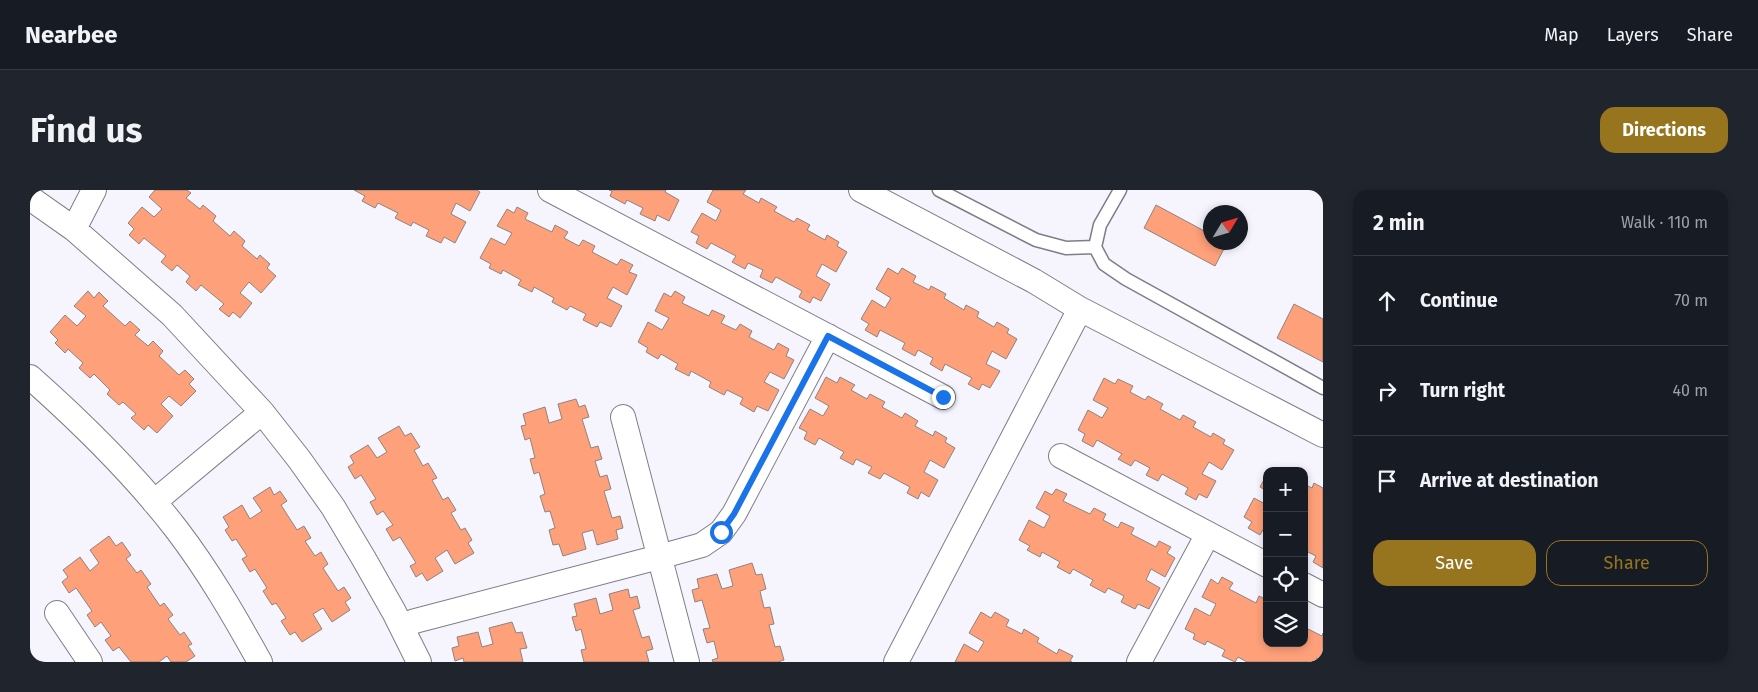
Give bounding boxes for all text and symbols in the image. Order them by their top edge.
text: Nearbee [25,21,118,49]
text: Map [1544,24,1579,46]
text: Layers [1607,24,1659,46]
text: Share [1687,24,1733,46]
button: Directions [1600,107,1728,153]
text: Find us [30,109,142,151]
north arrow [1203,205,1248,250]
text: 2 min [1373,210,1425,236]
text: Walk · 110 m [1621,213,1708,232]
icon: ahead [1373,287,1401,315]
text: Continue [1420,289,1498,312]
text: 70 m [1674,291,1708,310]
icon: right [1373,377,1401,405]
text: Turn right [1420,379,1505,402]
text: 40 m [1673,381,1708,400]
route end [932,386,955,409]
map controls [1263,467,1308,647]
button: + [1263,467,1308,512]
icon: arrive [1373,467,1401,495]
text: Arrive at destination [1420,469,1599,492]
button: − [1263,512,1308,557]
route start [710,521,733,544]
button: Save [1373,540,1536,586]
button: Share [1546,540,1708,586]
button: locate [1263,557,1308,602]
button: layers [1263,602,1308,647]

